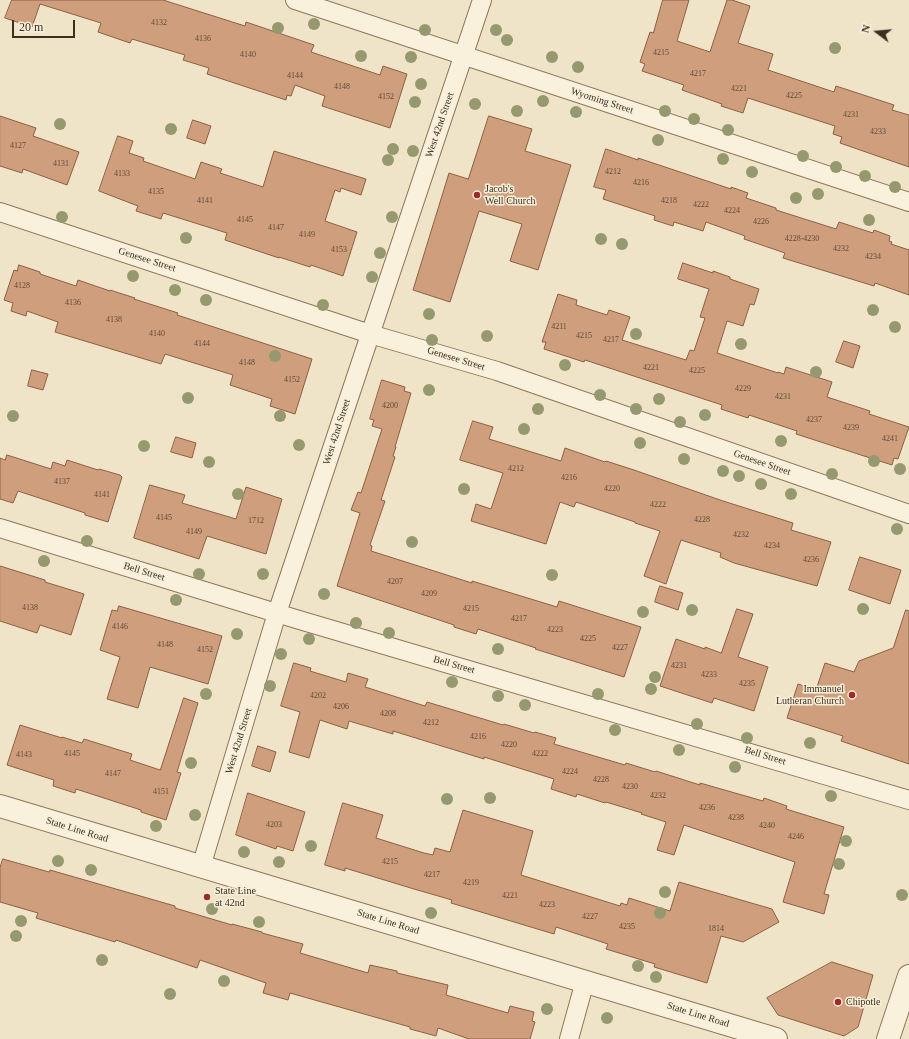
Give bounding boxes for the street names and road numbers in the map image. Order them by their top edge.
street label: Wyoming Street [569,85,635,117]
street label: West 42nd Street [423,91,457,159]
street label: Genesee Street [117,245,177,275]
street label: Genesee Street [426,345,486,373]
street label: West 42nd Street [321,398,353,466]
street label: Genesee Street [732,448,792,478]
street label: Bell Street [122,560,166,584]
street label: Bell Street [432,653,476,677]
street label: West 42nd Street [223,707,255,775]
street label: Bell Street [743,744,787,768]
street label: State Line Road [44,815,110,845]
street label: State Line Road [355,907,421,937]
street label: State Line Road [665,1000,731,1030]

